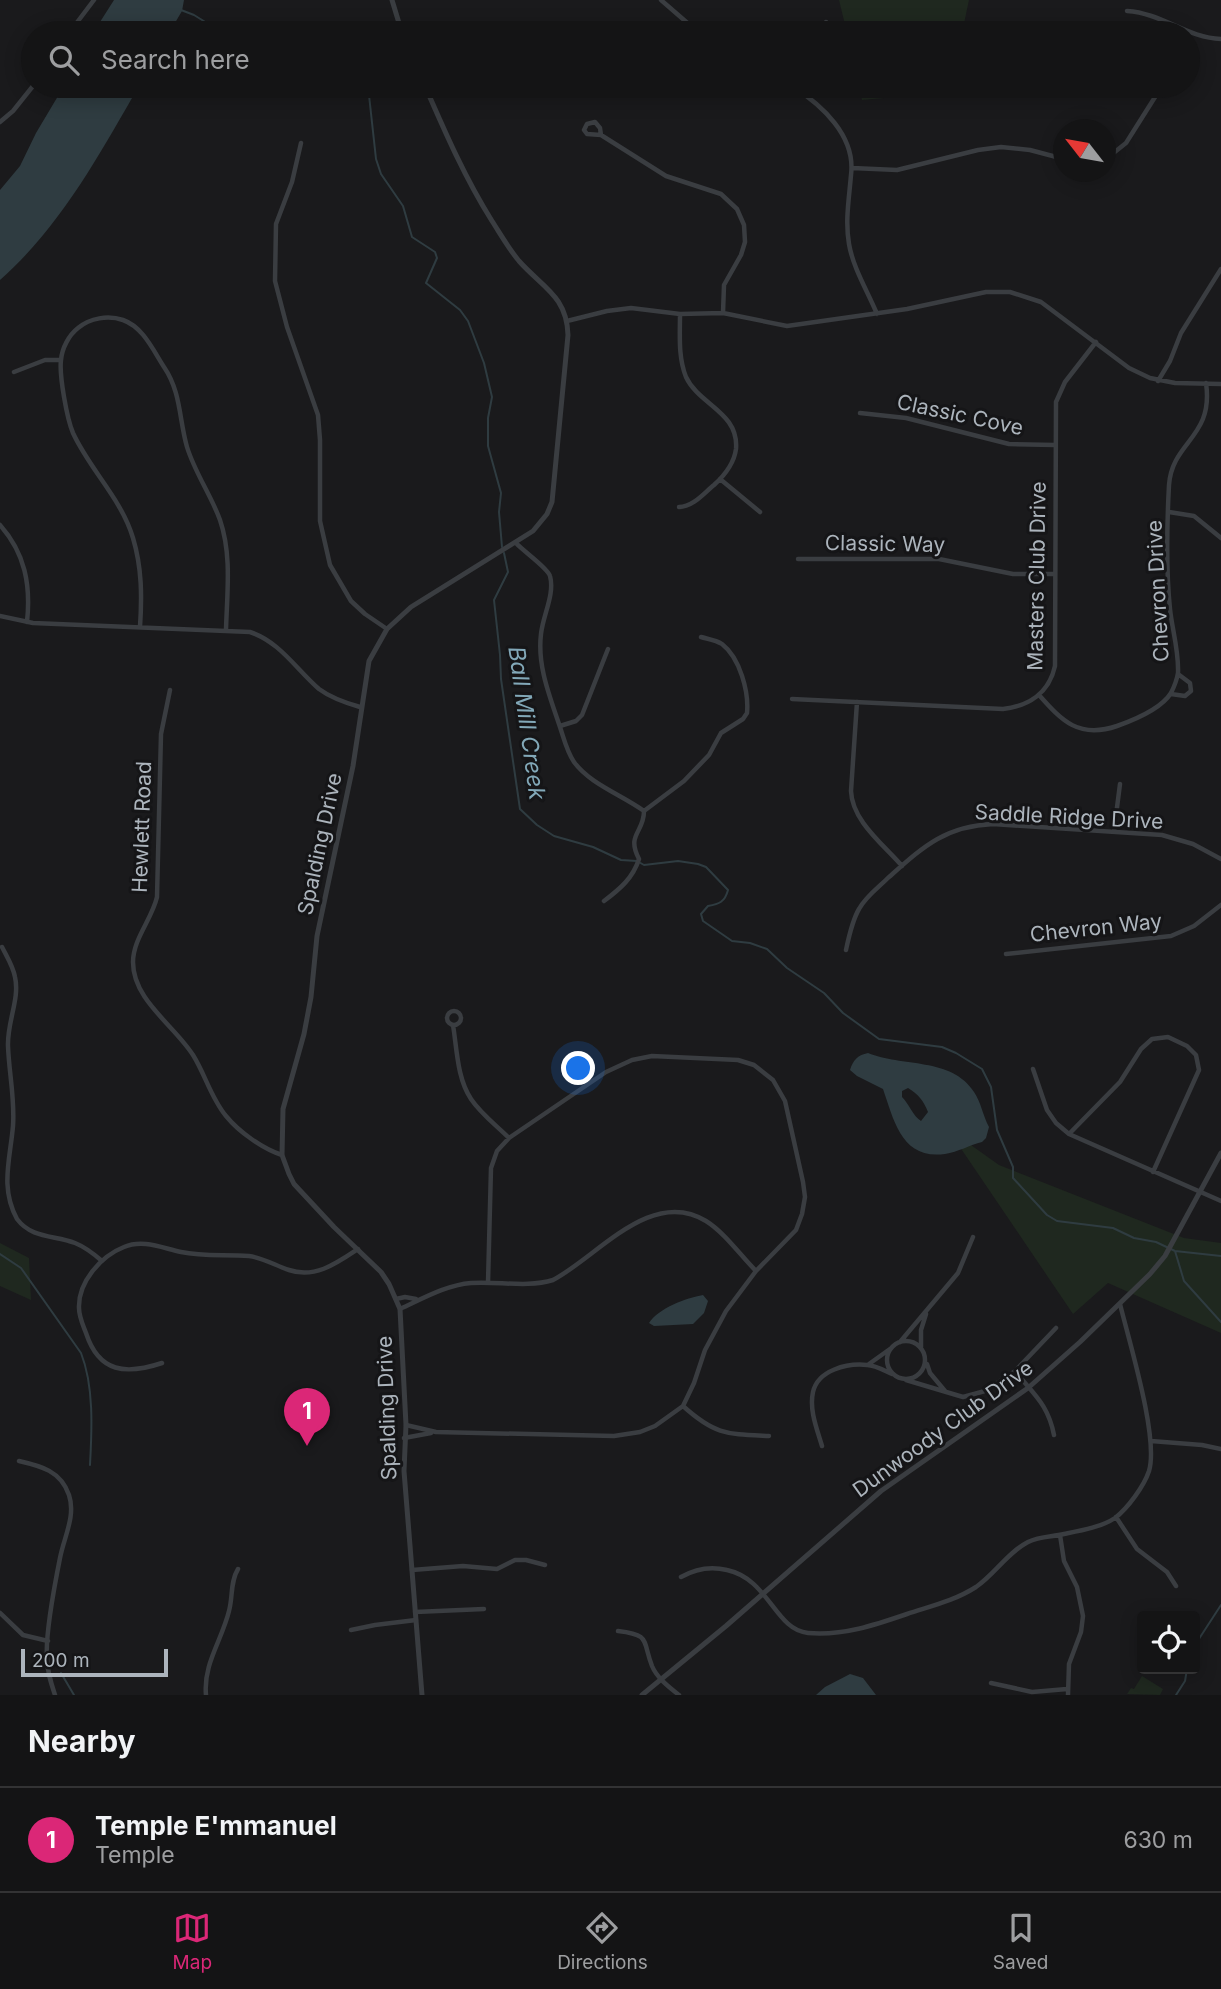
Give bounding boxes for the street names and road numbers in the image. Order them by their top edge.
street label: Classic Cove [895,389,1026,440]
street label: Masters Club Drive [1022,481,1051,671]
street label: Chevron Drive [1141,519,1174,663]
street label: Classic Way [825,530,946,557]
street label: Hewlett Road [127,761,156,893]
street label: Spalding Drive [292,771,347,917]
street label: Saddle Ridge Drive [974,799,1164,834]
street label: Chevron Way [1029,908,1163,947]
street label: Spalding Drive [371,1335,402,1481]
street label: Dunwoody Club Drive [848,1355,1038,1502]

